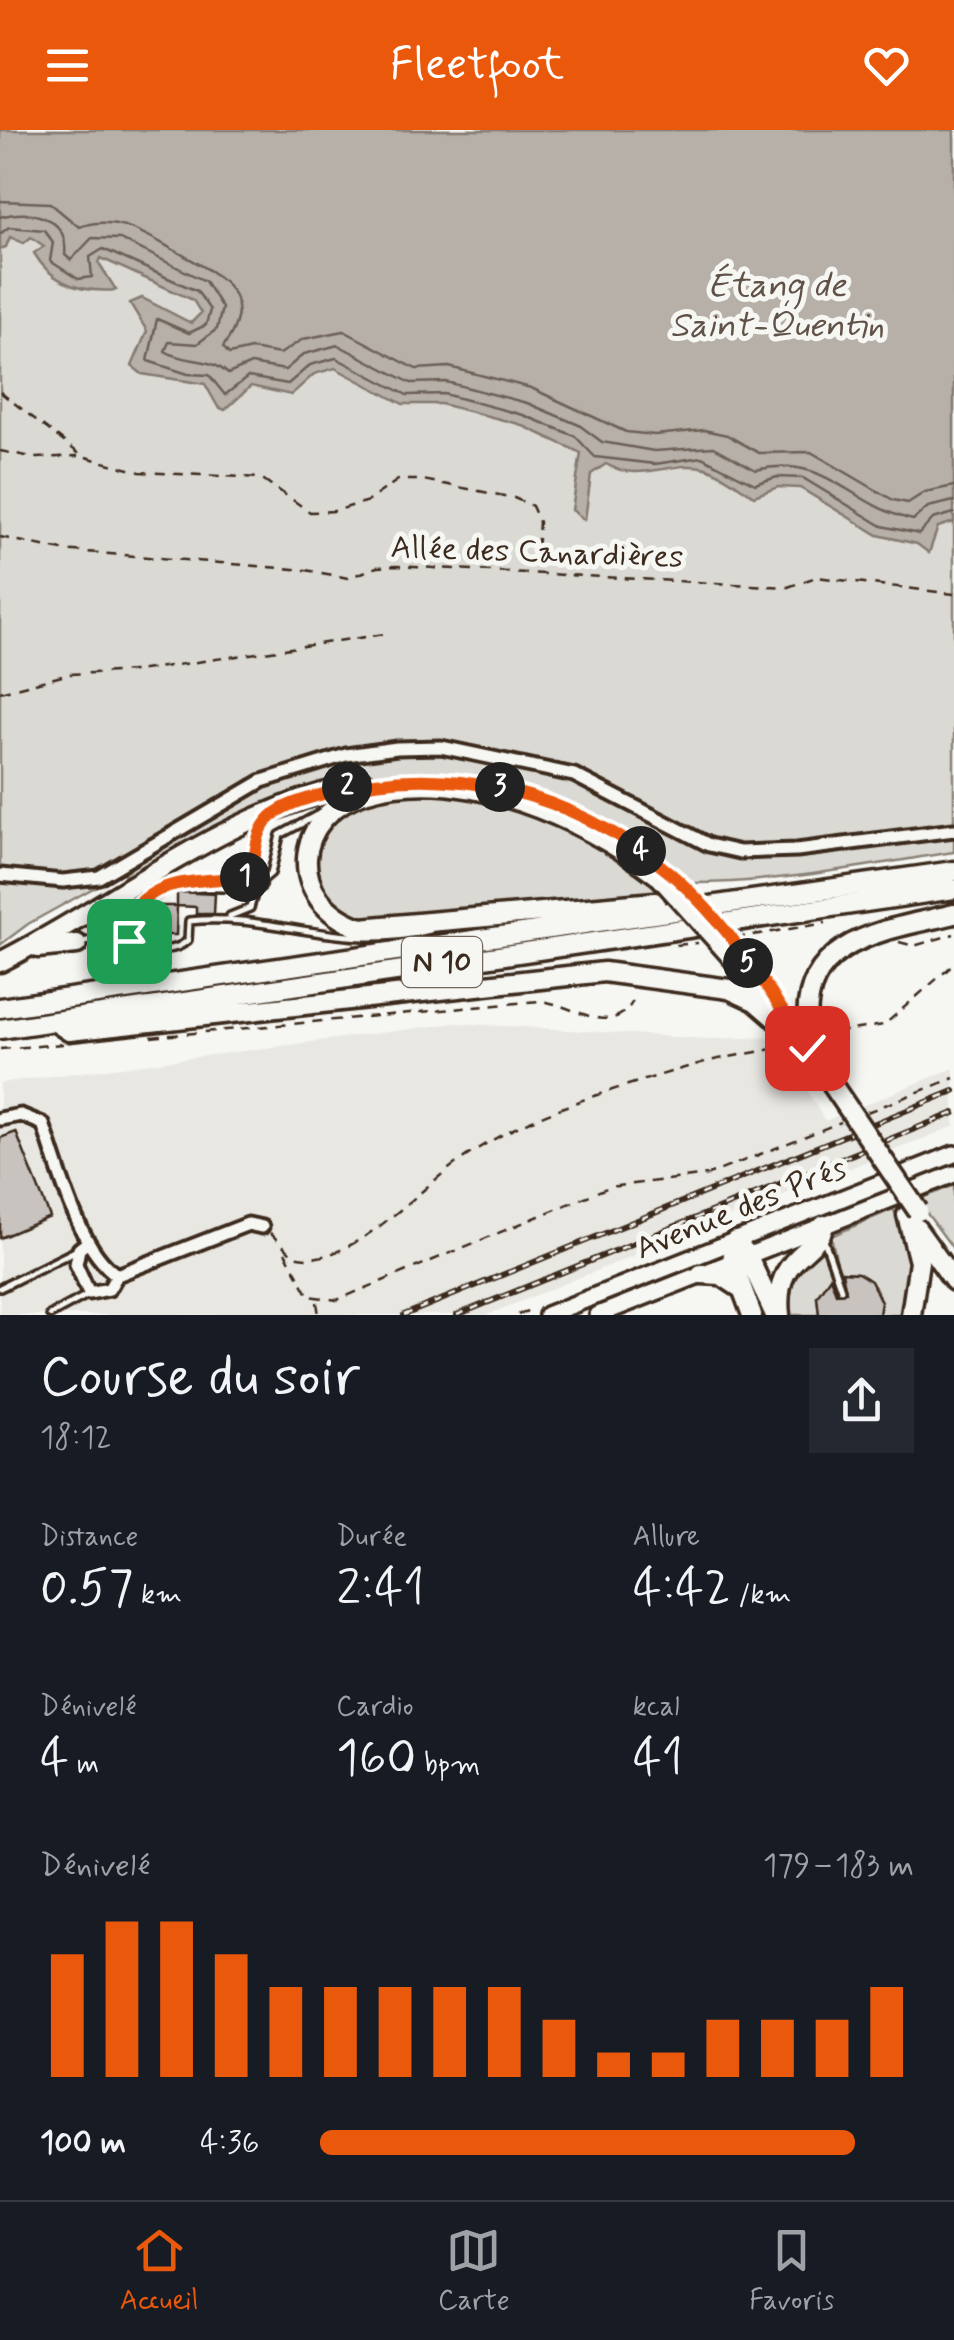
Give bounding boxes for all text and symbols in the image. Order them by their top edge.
text: Fleetfoot [390,36,564,95]
icon: menu [40,38,95,93]
icon: heart [859,38,914,93]
water label: Étang de Saint-Quentin [670,263,884,349]
street label: Allée des Canardières [390,527,684,579]
pin: 2 [322,762,372,812]
pin: 3 [475,762,525,812]
text: 2 [340,768,354,805]
text: 3 [494,768,506,805]
pin: 4 [616,826,666,876]
text: 4 [633,832,649,869]
pin: 1 [220,852,270,902]
text: 1 [239,858,251,895]
pin [87,899,172,984]
icon: arrive [102,914,157,969]
road number: N 10 [402,937,482,987]
pin: 5 [723,938,773,988]
text: 5 [740,944,756,981]
pin [765,1006,850,1091]
icon: check [780,1021,835,1076]
street label: Avenue des Prés [629,1148,853,1270]
text: Course du soir [40,1343,360,1415]
button: share [809,1348,914,1453]
text: 18:12 [40,1417,112,1459]
text: Distance [40,1519,138,1556]
text: Durée [336,1519,407,1556]
text: Allure [633,1519,700,1556]
text: 0.57 [40,1556,134,1622]
text: 2:41 [336,1556,425,1622]
text: 4:42 [633,1556,731,1622]
text: km [134,1577,182,1614]
text: /km [731,1577,791,1614]
text: Dénivelé [40,1689,137,1726]
text: Cardio [336,1689,414,1726]
text: kcal [633,1689,680,1726]
text: 4 [40,1726,69,1792]
text: 160 [336,1726,416,1792]
text: 41 [633,1726,683,1792]
text: m [69,1747,99,1784]
text: bpm [416,1747,480,1784]
text: Dénivelé [40,1845,150,1887]
text: 179–183 m [763,1845,914,1887]
text: 100 m [40,2122,126,2164]
text: 4:36 [200,2122,259,2164]
tab: Accueil [120,2223,198,2320]
tab: Carte [438,2223,510,2320]
tab: Favoris [749,2223,834,2320]

